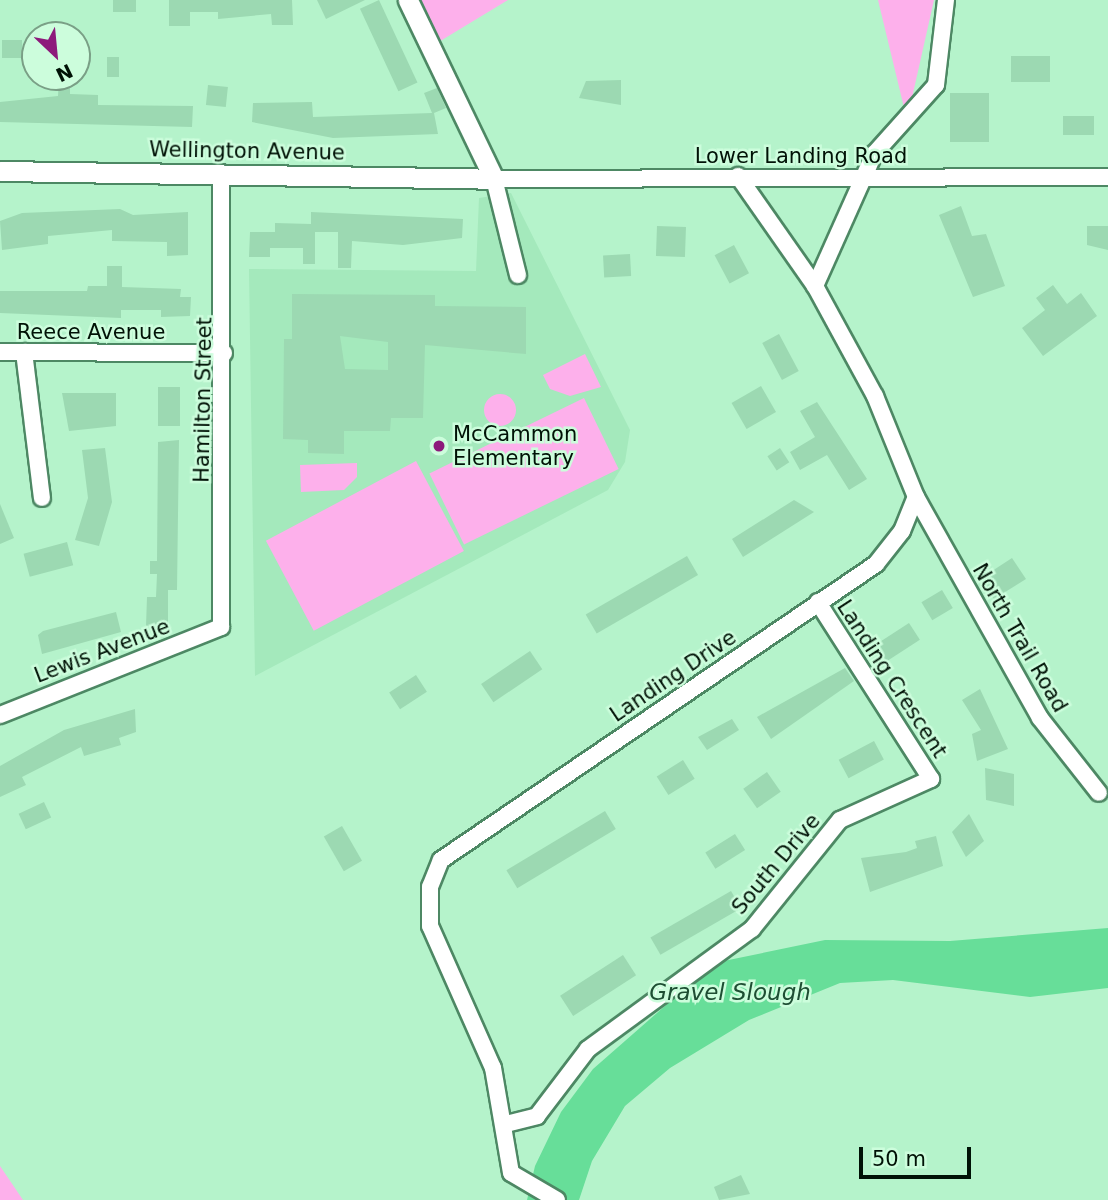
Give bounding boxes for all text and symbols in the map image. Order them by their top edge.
north arrow [21,21,91,91]
text: N [52,60,76,86]
street label: Wellington Avenue [149,137,345,165]
street label: Lower Landing Road [695,143,907,169]
street label: Hamilton Street [189,317,217,483]
street label: Reece Avenue [17,319,165,345]
place label: McCammon Elementary [453,421,577,471]
marker: McCammon Elementary [431,438,447,454]
street label: North Trail Road [967,559,1073,717]
street label: Landing Crescent [832,595,952,763]
street label: Lewis Avenue [31,614,173,688]
street label: Landing Drive [605,625,741,727]
street label: South Drive [727,809,825,919]
water label: Gravel Slough [649,978,811,1006]
scale bar [863,1134,975,1178]
text: 50 m [872,1147,926,1171]

